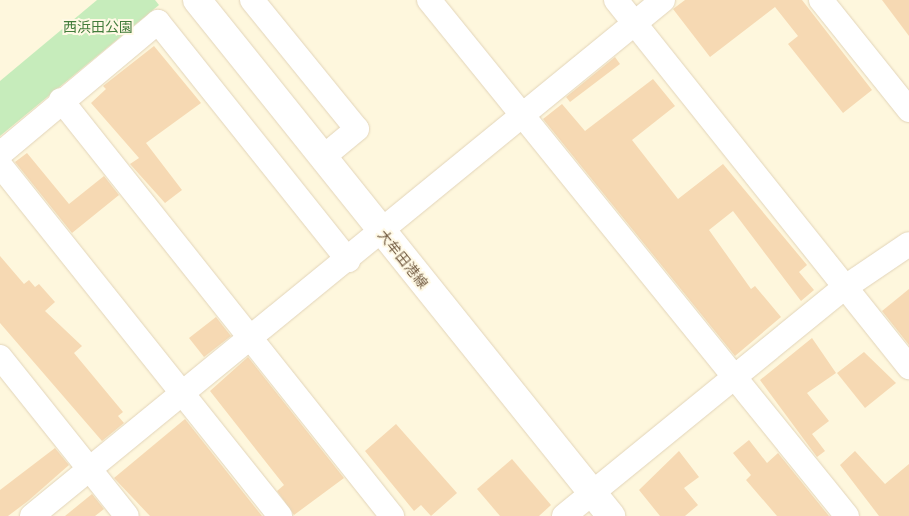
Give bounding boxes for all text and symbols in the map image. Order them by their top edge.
park label: 西浜田公園 [63,19,133,35]
street label: 大牟田港線 [374,227,432,291]

